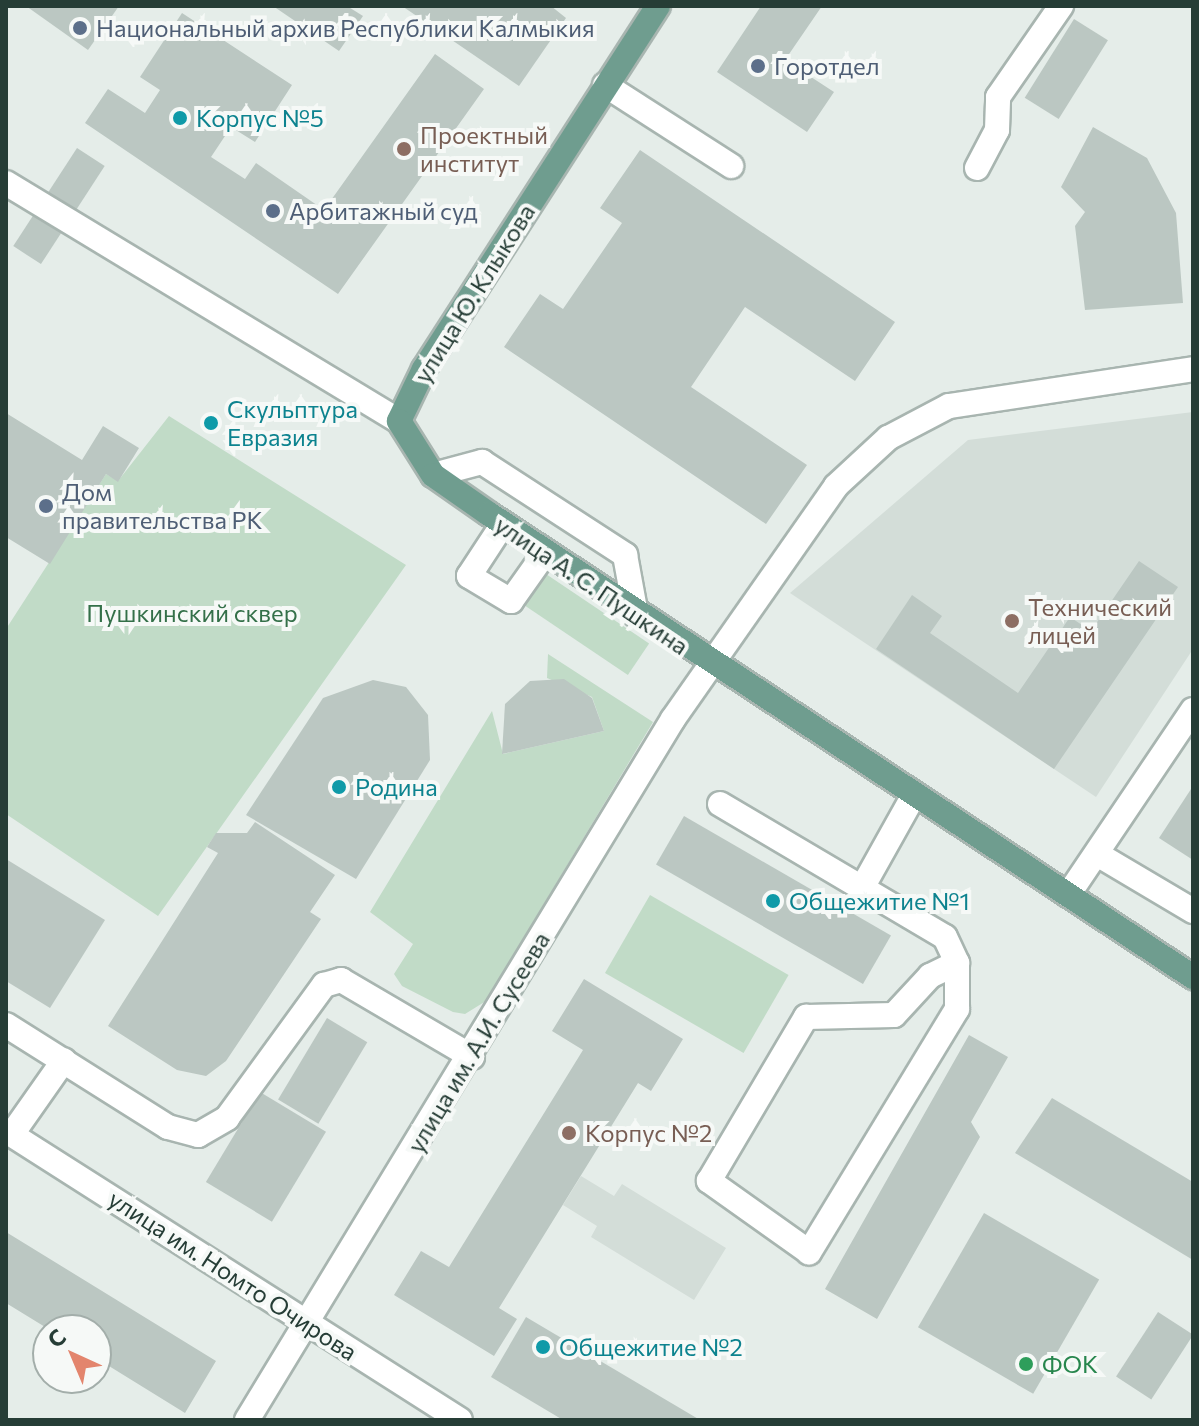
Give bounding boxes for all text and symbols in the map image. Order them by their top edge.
place label: Национальный архив Республики Калмыкия [96,14,595,42]
marker: Национальный архив Республики Калмыкия [71,19,89,37]
place label: Горотдел [774,52,880,80]
marker: Горотдел [749,57,767,75]
place label: Корпус №5 [196,104,324,132]
marker: Корпус №5 [171,109,189,127]
place label: Проектный институт [420,121,548,177]
marker: Проектный институт [395,140,413,158]
place label: Арбитажный суд [289,197,478,225]
street label: улица Ю. Клыкова [407,198,541,388]
marker: Арбитажный суд [264,202,282,220]
place label: Скульптура Евразия [227,395,358,451]
marker: Скульптура Евразия [202,414,220,432]
place label: Дом правительства РК [62,478,263,534]
marker: Дом правительства РК [37,497,55,515]
street label: улица А. С. Пушкина [490,510,694,660]
place label: Технический лицей [1028,593,1172,649]
park label: Пушкинский сквер [86,599,298,627]
marker: Технический лицей [1003,612,1021,630]
place label: Родина [355,773,438,801]
marker: Родина [330,778,348,796]
place label: Общежитие №1 [789,887,970,915]
marker: Общежитие №1 [764,892,782,910]
street label: улица им. А.И. Сусеева [401,926,555,1158]
place label: Корпус №2 [585,1119,712,1147]
marker: Корпус №2 [560,1124,578,1142]
street label: улица им. Номто Очирова [103,1184,363,1366]
north arrow [32,1314,112,1394]
text: С [42,1323,71,1353]
place label: Общежитие №2 [559,1333,743,1361]
marker: Общежитие №2 [534,1338,552,1356]
place label: ФОК [1042,1350,1098,1378]
marker: ФОК [1017,1355,1035,1373]

